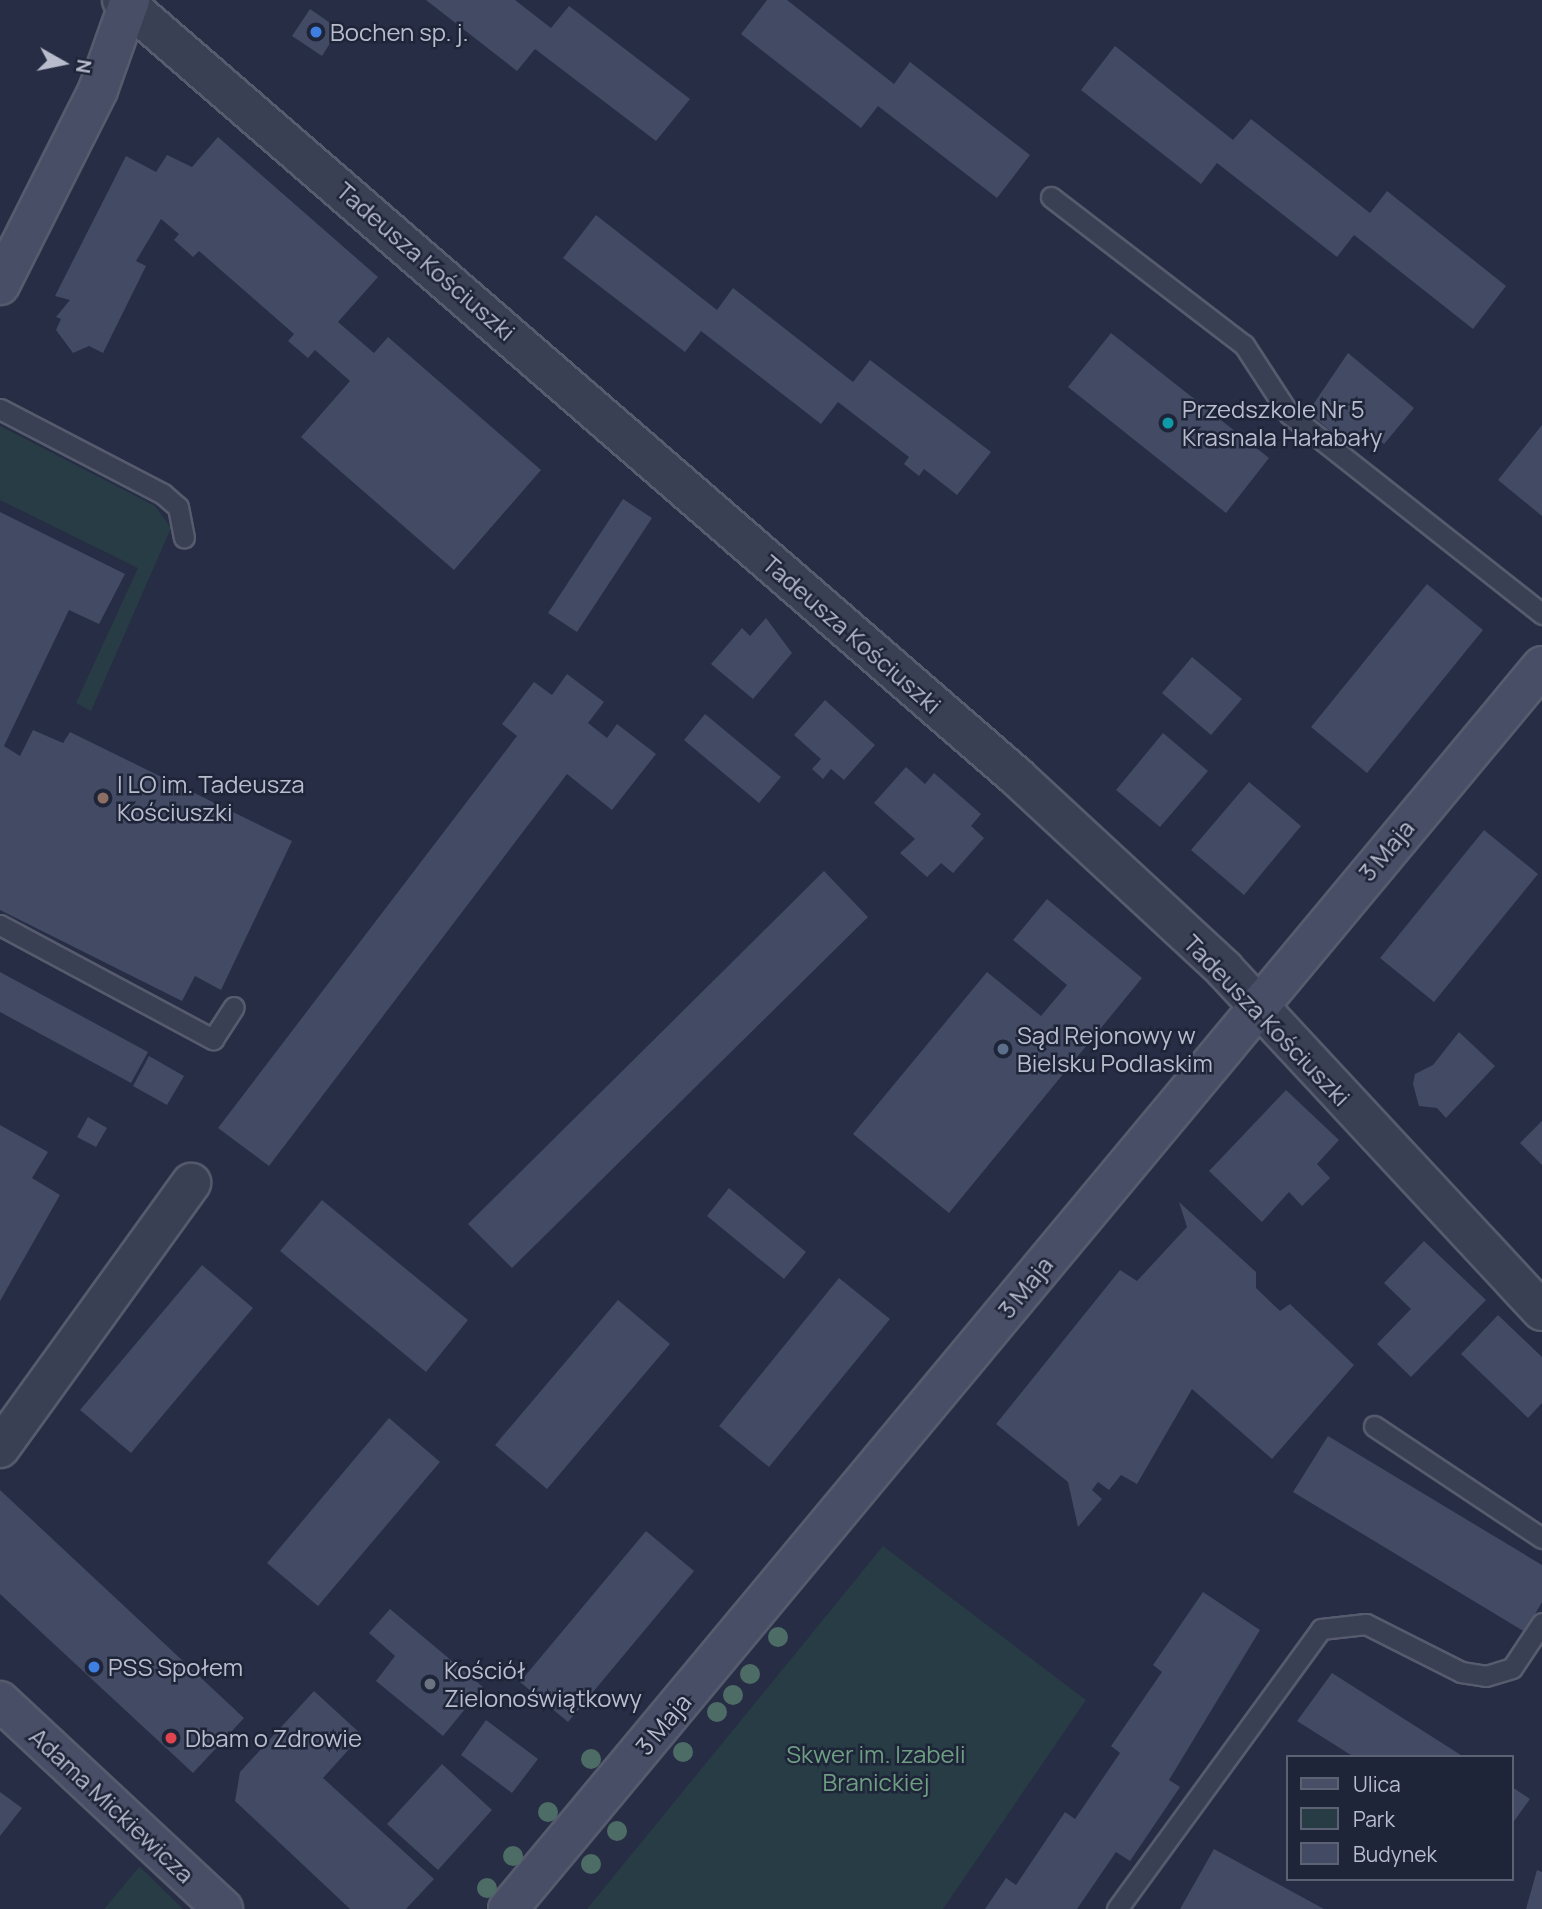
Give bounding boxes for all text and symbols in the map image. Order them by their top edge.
place label: Bochen sp. j. [330,18,468,46]
marker: Bochen sp. j. [308,24,324,40]
north arrow [28,28,98,98]
text: N [70,58,98,75]
street label: Tadeusza Kościuszki [331,176,521,346]
place label: Przedszkole Nr 5 Krasnala Hałabały [1182,395,1383,451]
marker: Przedszkole Nr 5 Krasnala Hałabały [1160,415,1176,431]
street label: Tadeusza Kościuszki [757,549,947,719]
place label: I LO im. Tadeusza Kościuszki [117,770,305,826]
marker: I LO im. Tadeusza Kościuszki [95,790,111,806]
street label: 3 Maja [1352,814,1420,886]
street label: Tadeusza Kościuszki [1178,928,1356,1112]
place label: Sąd Rejonowy w Bielsku Podlaskim [1017,1021,1213,1077]
marker: Sąd Rejonowy w Bielsku Podlaskim [995,1041,1011,1057]
street label: 3 Maja [991,1250,1059,1324]
place label: PSS Społem [108,1653,243,1681]
place label: Kościół Zielonoświątkowy [444,1656,642,1712]
marker: PSS Społem [86,1659,102,1675]
marker: Kościół Zielonoświątkowy [422,1676,438,1692]
street label: 3 Maja [629,1688,697,1760]
street label: Adama Mickiewicza [24,1722,200,1888]
place label: Dbam o Zdrowie [185,1724,362,1752]
marker: Dbam o Zdrowie [163,1730,179,1746]
park label: Skwer im. Izabeli Branickiej [786,1740,966,1796]
legend [1286,1755,1514,1881]
text: Ulica [1353,1770,1401,1798]
text: Park [1353,1805,1395,1833]
text: Budynek [1353,1840,1437,1868]

